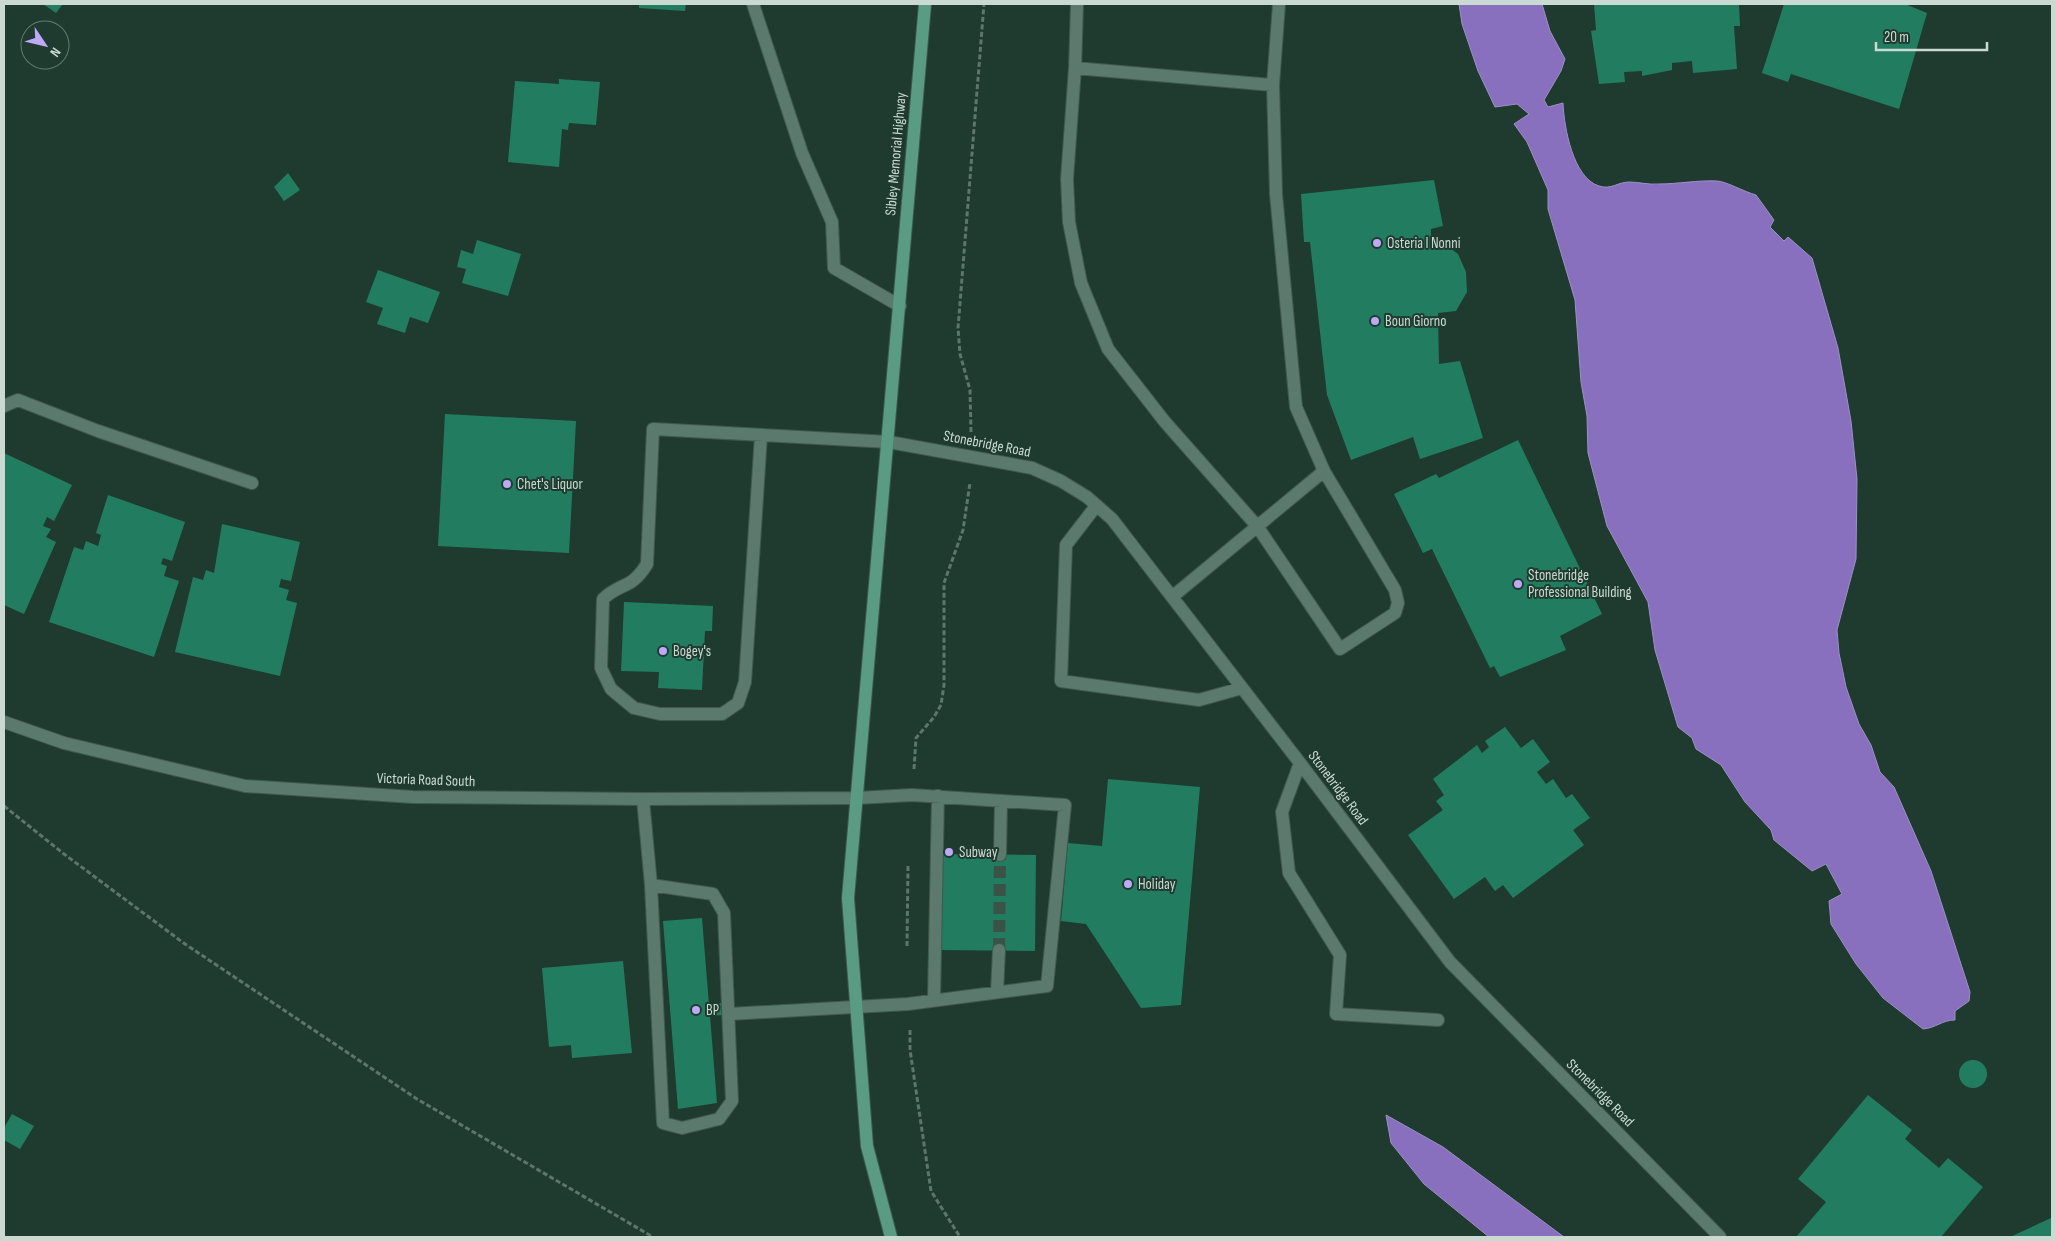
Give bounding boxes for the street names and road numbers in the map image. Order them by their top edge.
street label: Sibley Memorial Highway [881,91,911,216]
street label: Stonebridge Road [942,426,1032,462]
street label: Stonebridge Road [1304,747,1372,829]
street label: Victoria Road South [376,769,476,791]
street label: Stonebridge Road [1562,1055,1638,1131]

